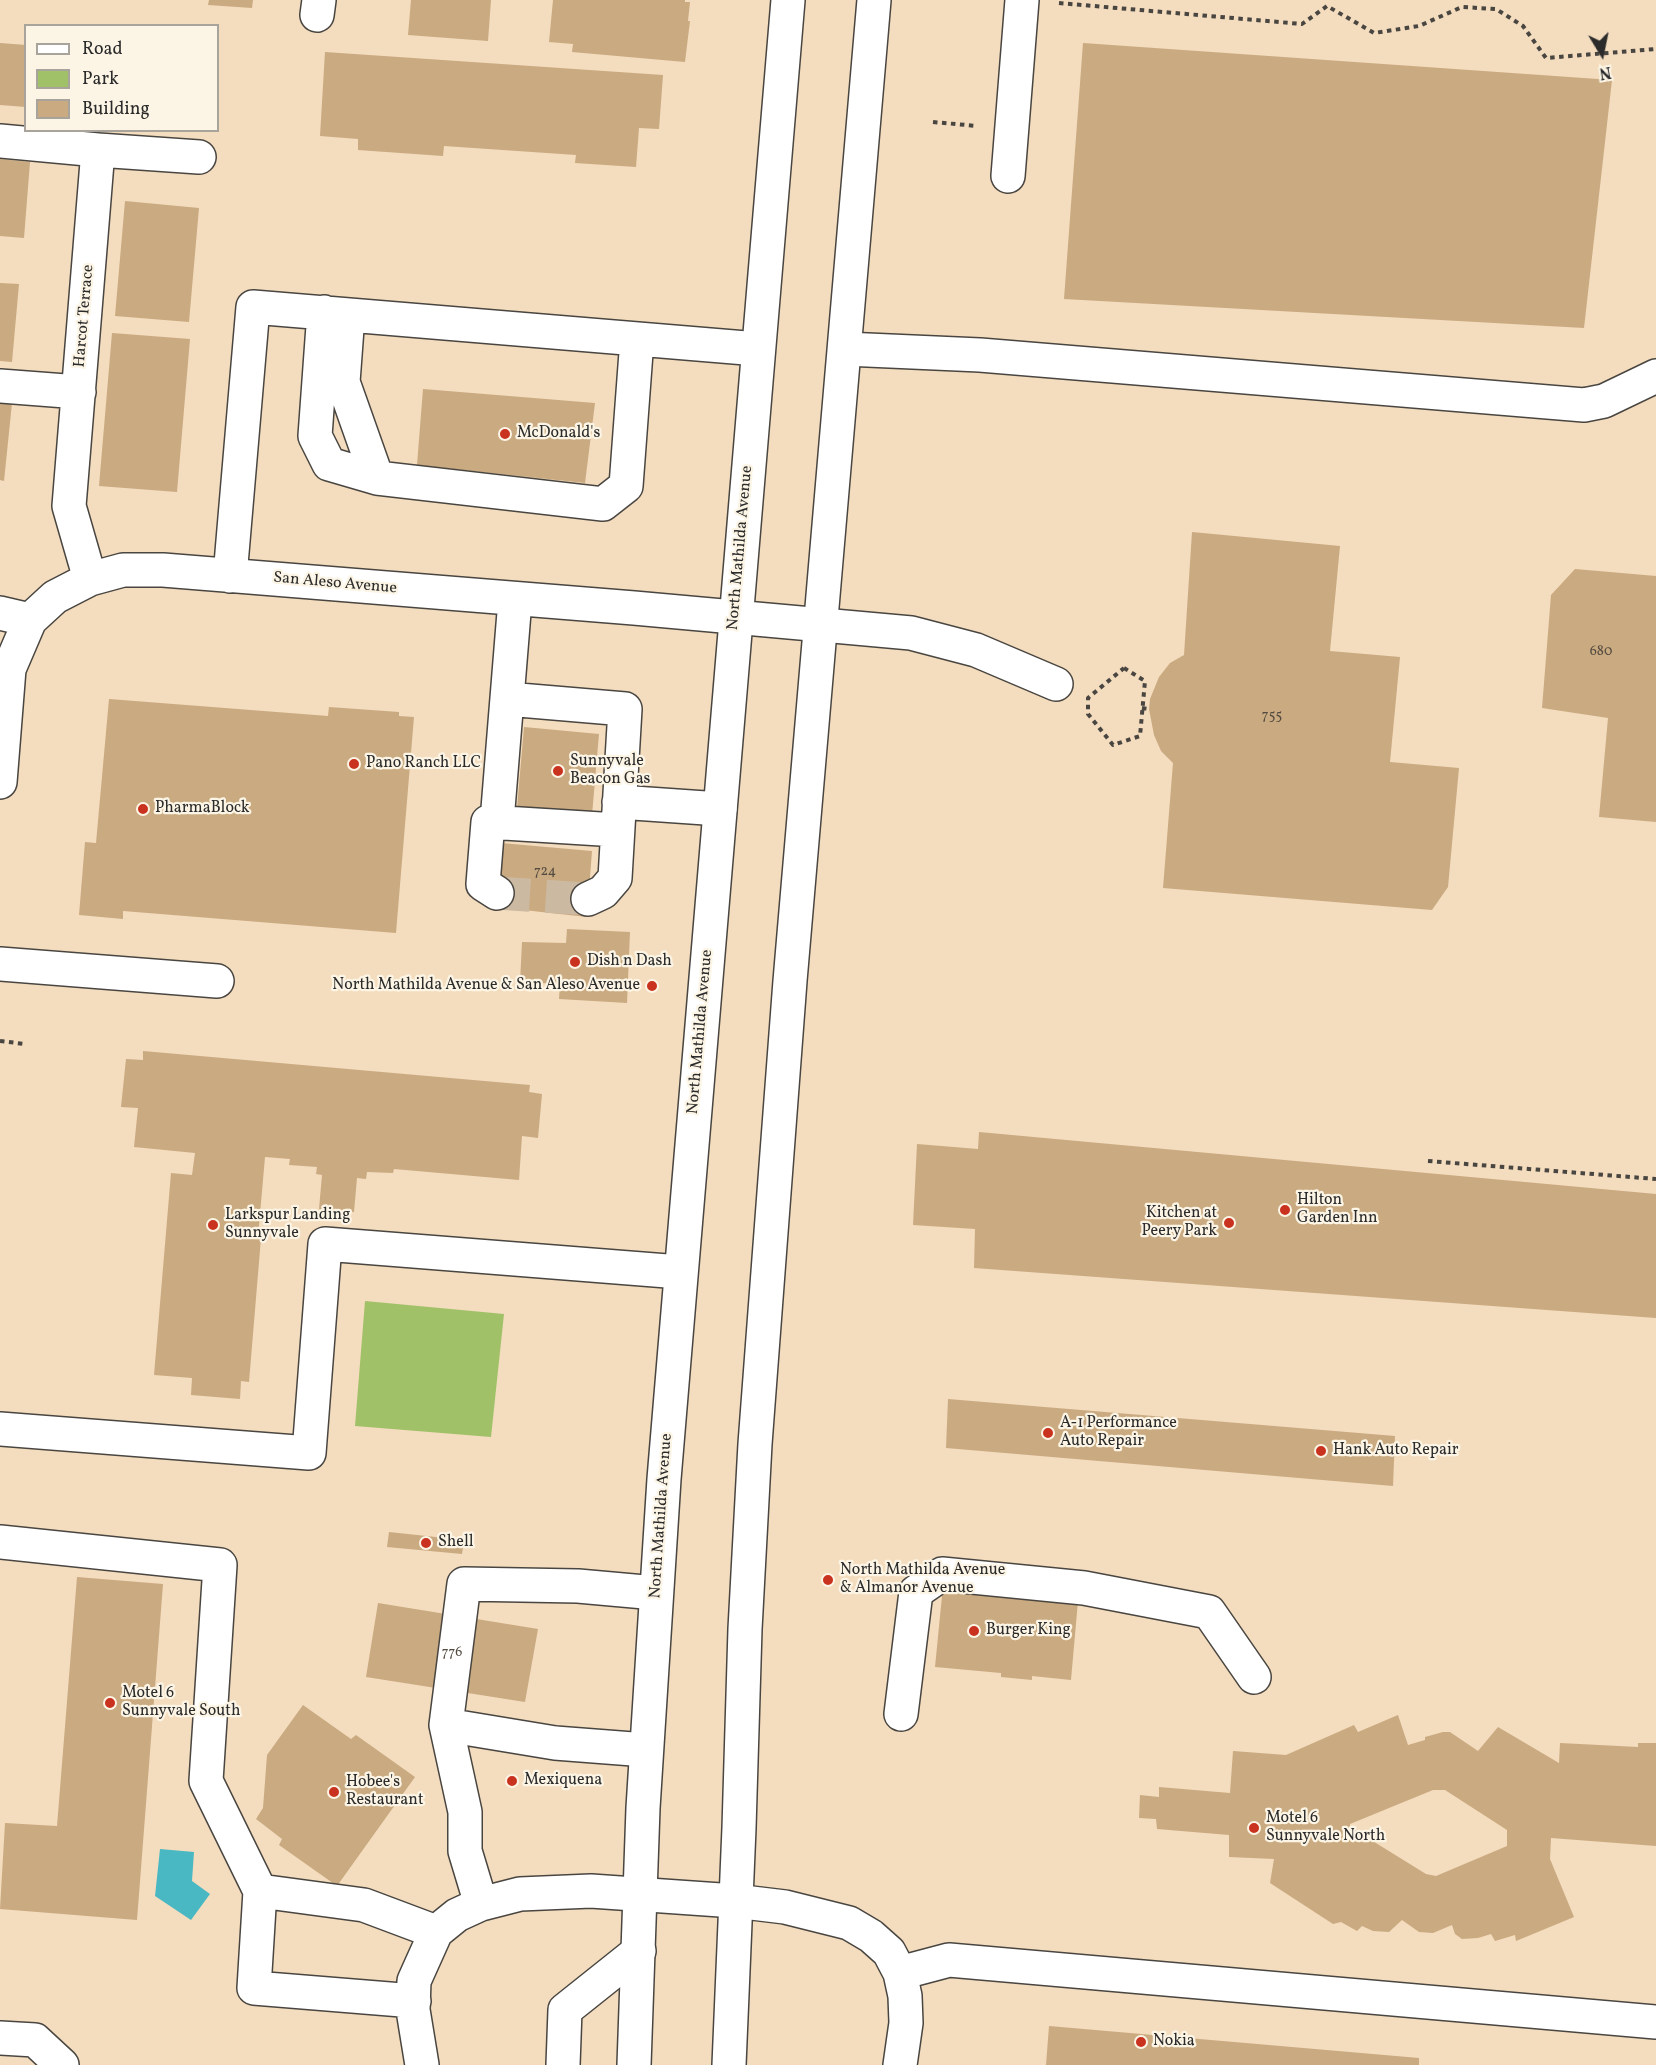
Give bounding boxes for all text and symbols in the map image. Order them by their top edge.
legend [24,24,219,132]
north arrow [1572,24,1632,84]
text: Road [82,37,123,62]
text: N [1597,60,1613,84]
text: Park [82,67,119,92]
text: Building [82,97,150,122]
street label: Harcot Terrace [71,264,99,368]
place label: McDonald's [517,424,600,444]
marker: McDonald's [498,427,512,441]
street label: North Mathilda Avenue [724,465,758,631]
street label: San Aleso Avenue [272,569,398,599]
house number: 680 [1590,644,1612,660]
house number: 755 [1262,708,1282,724]
place label: Sunnyvale Beacon Gas [570,752,650,790]
place label: Pano Ranch LLC [366,754,481,774]
marker: Pano Ranch LLC [347,757,361,771]
marker: Sunnyvale Beacon Gas [551,764,565,778]
place label: PharmaBlock [155,799,249,819]
marker: PharmaBlock [136,802,150,816]
house number: 724 [534,864,556,880]
street label: North Mathilda Avenue [684,949,718,1115]
place label: Dish n Dash [587,952,672,972]
marker: Dish n Dash [568,955,582,969]
place label: North Mathilda Avenue & San Aleso Avenue [332,976,640,996]
marker: North Mathilda Avenue & San Aleso Avenue [645,979,659,993]
place label: Hilton Garden Inn [1297,1191,1377,1229]
marker: Hilton Garden Inn [1278,1203,1292,1217]
place label: Kitchen at Peery Park [1142,1204,1217,1242]
place label: Larkspur Landing Sunnyvale [225,1206,350,1244]
marker: Kitchen at Peery Park [1222,1216,1236,1230]
marker: Larkspur Landing Sunnyvale [206,1218,220,1232]
place label: A-1 Performance Auto Repair [1060,1414,1177,1452]
marker: A-1 Performance Auto Repair [1041,1426,1055,1440]
street label: North Mathilda Avenue [647,1433,677,1599]
place label: Hank Auto Repair [1333,1441,1458,1461]
marker: Hank Auto Repair [1314,1444,1328,1458]
place label: Shell [438,1533,474,1553]
marker: Shell [419,1536,433,1550]
place label: North Mathilda Avenue & Almanor Avenue [840,1561,1005,1599]
marker: North Mathilda Avenue & Almanor Avenue [821,1573,835,1587]
place label: Burger King [986,1621,1071,1641]
marker: Burger King [967,1624,981,1638]
house number: 776 [442,1645,462,1661]
place label: Motel 6 Sunnyvale South [122,1684,240,1722]
marker: Motel 6 Sunnyvale South [103,1696,117,1710]
place label: Mexiquena [524,1771,602,1791]
place label: Hobee's Restaurant [346,1773,424,1811]
marker: Mexiquena [505,1774,519,1788]
marker: Hobee's Restaurant [327,1785,341,1799]
place label: Motel 6 Sunnyvale North [1266,1809,1385,1847]
marker: Motel 6 Sunnyvale North [1247,1821,1261,1835]
place label: Nokia [1153,2032,1195,2052]
marker: Nokia [1134,2035,1148,2049]

